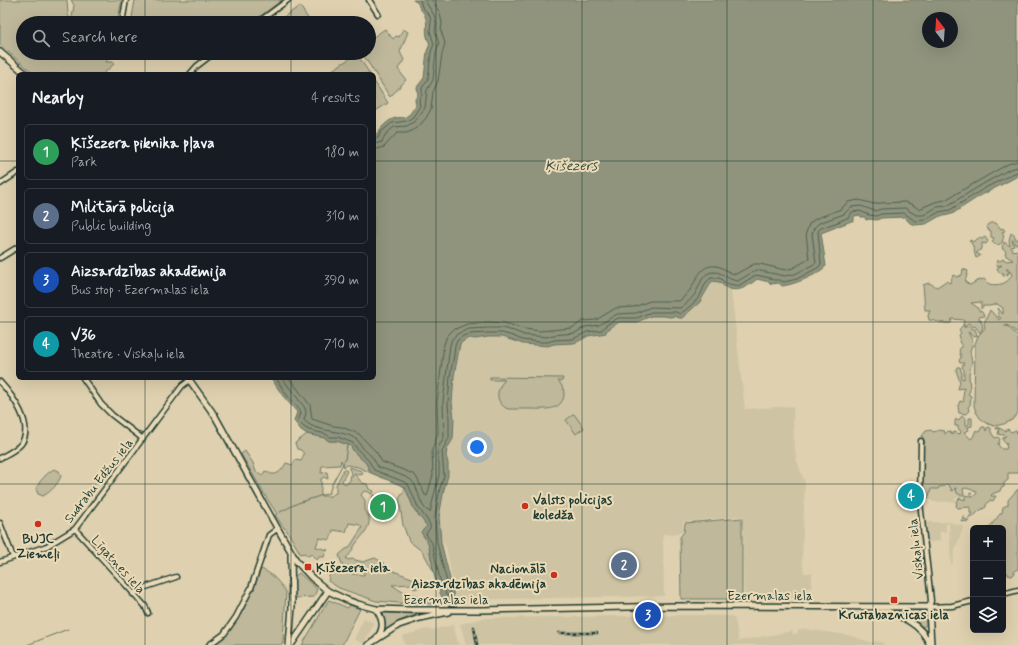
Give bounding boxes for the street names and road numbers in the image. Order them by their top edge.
street label: Sudrabu Edžus iela [61,435,138,527]
street label: Viskaļu iela [905,517,928,580]
street label: Līgatnes iela [87,532,149,598]
street label: Ezermalas iela [727,588,813,605]
street label: Ezermalas iela [403,592,489,609]

